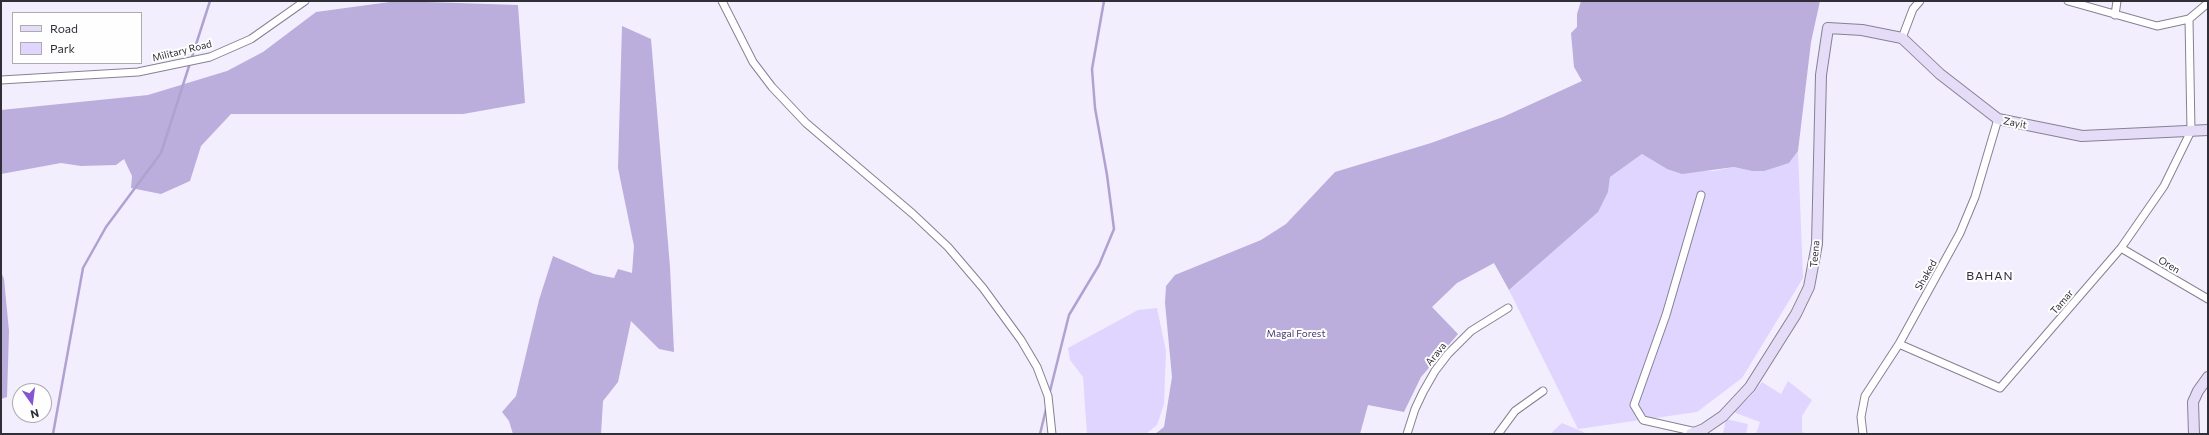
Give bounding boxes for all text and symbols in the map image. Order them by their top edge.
legend [12,12,142,64]
text: Road [50,21,78,35]
street label: Military Road [151,38,213,64]
text: Park [50,41,75,55]
street label: Zayit [2002,115,2028,131]
street label: Teena [1808,240,1822,268]
street label: Oren [2156,254,2182,276]
street label: Shaked [1913,258,1939,292]
district label: BAHAN [1966,269,2014,283]
street label: Tamar [2048,287,2076,317]
park label: Magal Forest [1267,328,1325,340]
street label: Arava [1423,340,1449,368]
north arrow [12,383,52,423]
text: N [29,407,40,421]

